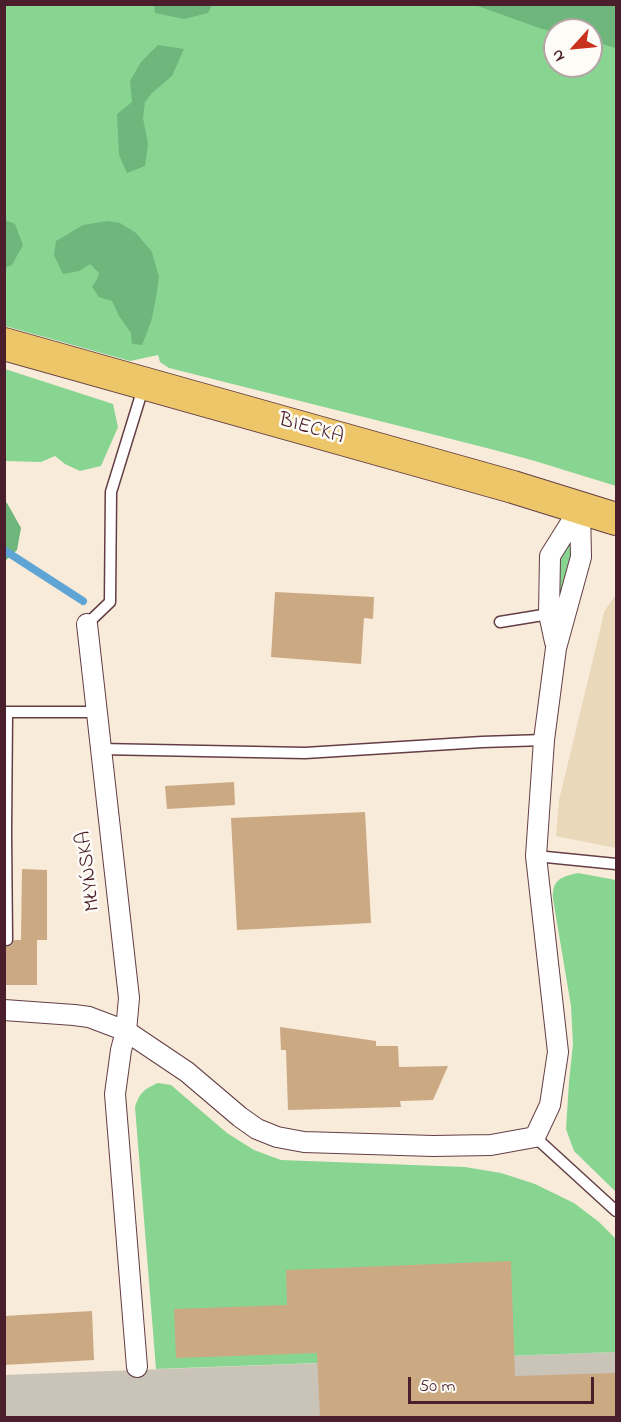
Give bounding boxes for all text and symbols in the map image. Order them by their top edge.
north arrow [543,18,603,78]
text: N [546,45,572,66]
street label: BIECKA [276,409,346,451]
street label: MŁYŃSKA [73,829,107,913]
scale bar [411,1365,597,1403]
text: 50 m [419,1374,456,1400]

